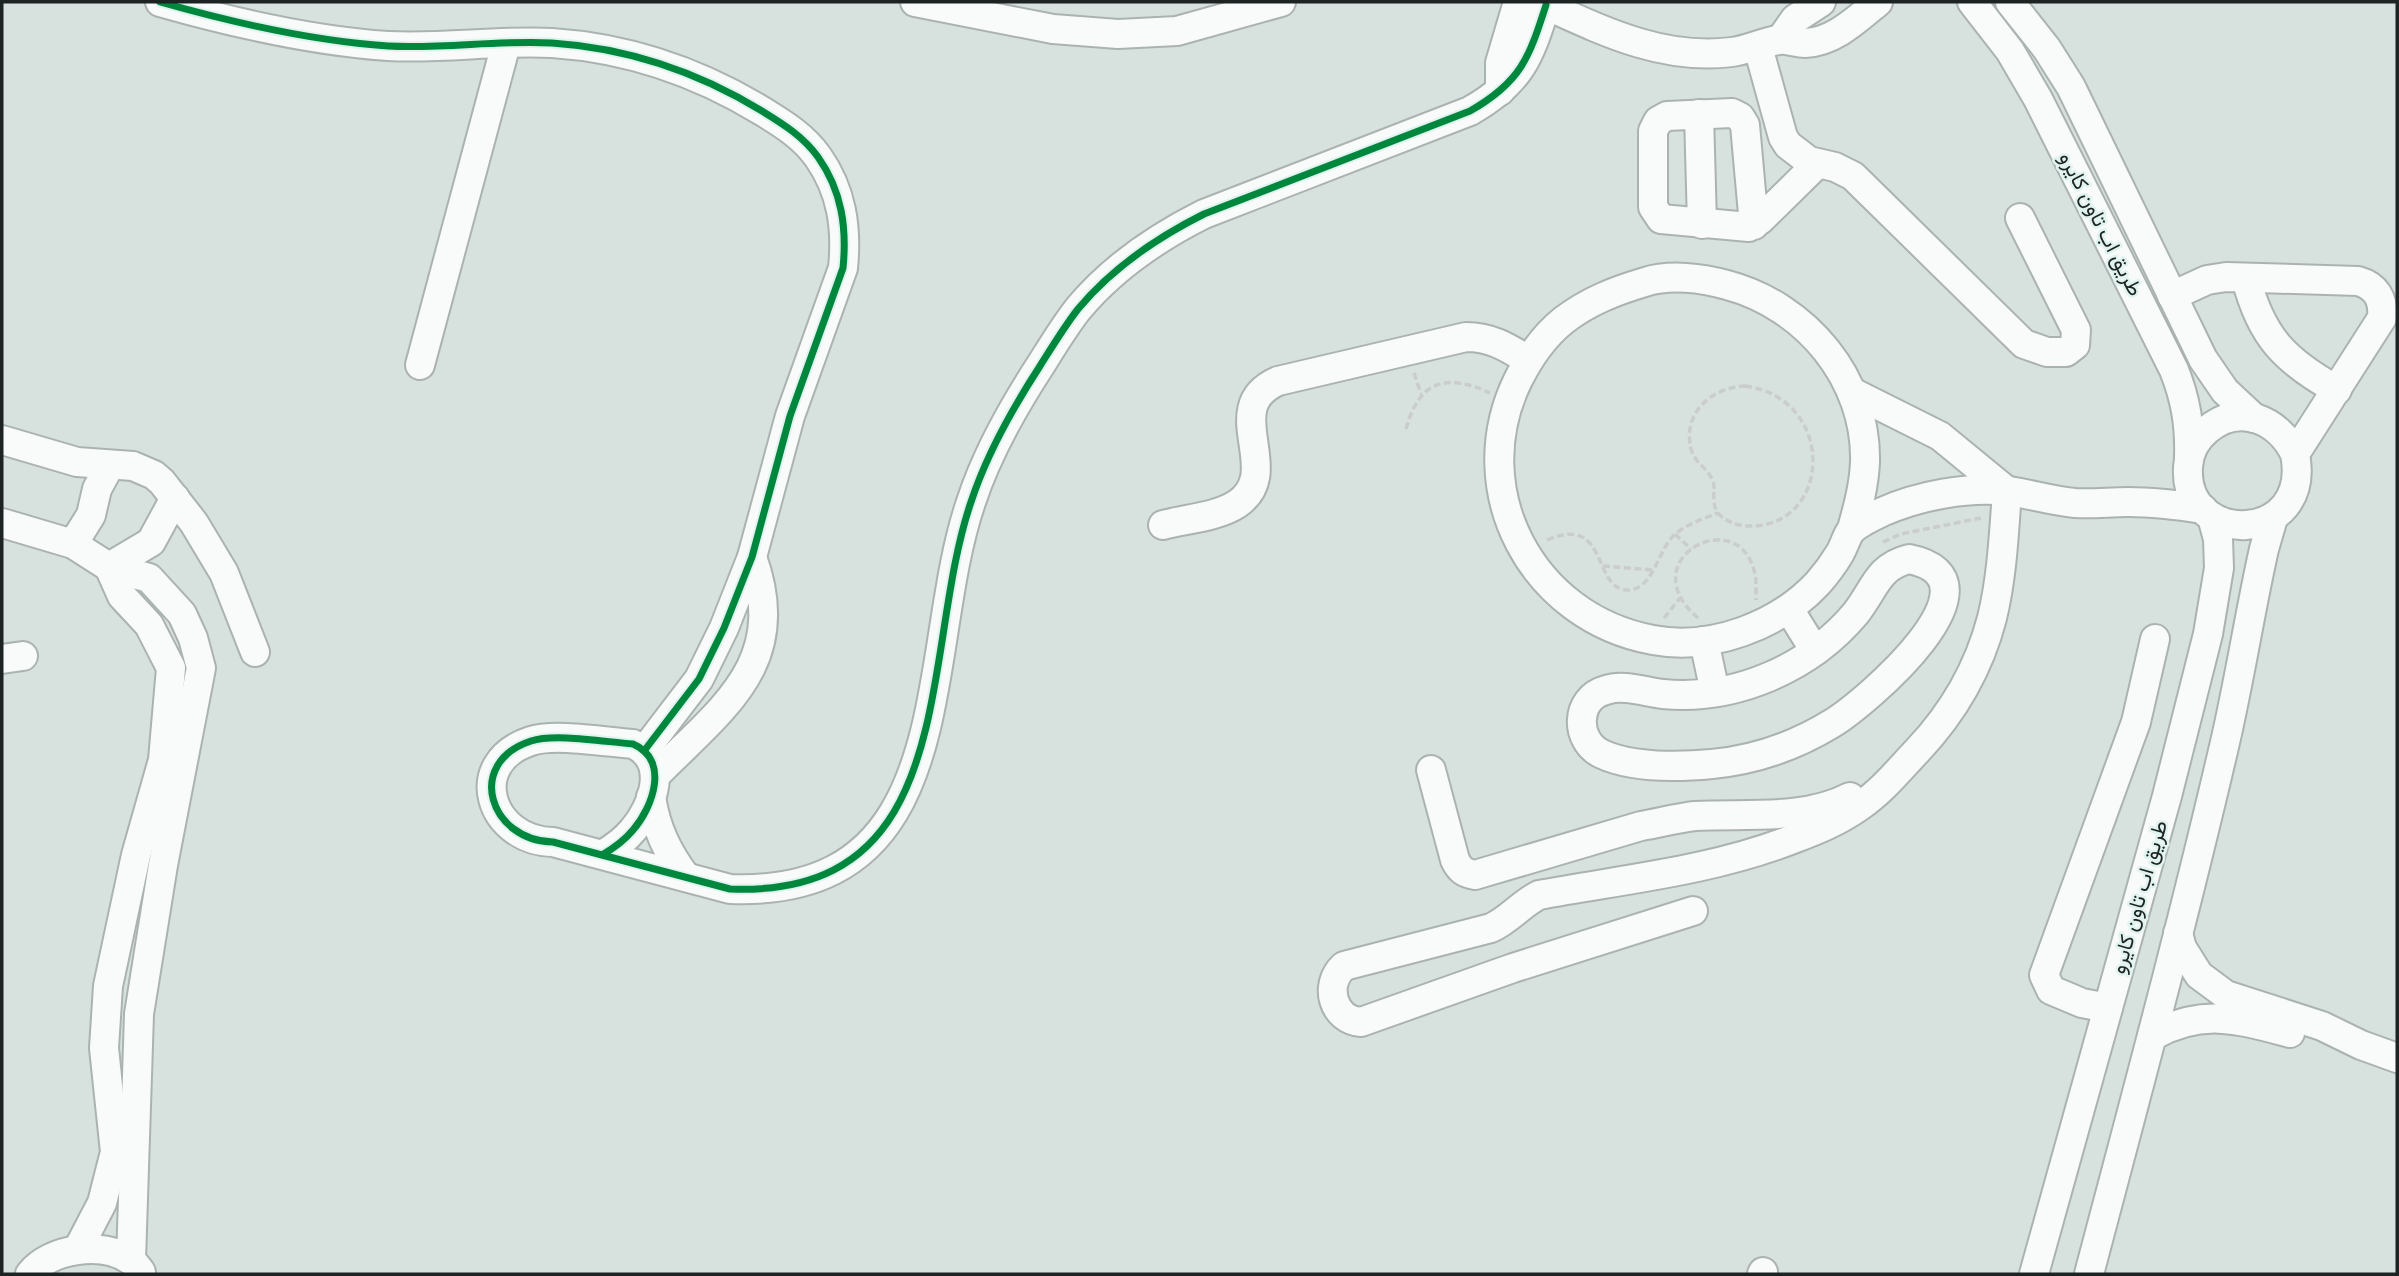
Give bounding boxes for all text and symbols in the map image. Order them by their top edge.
street label: طريق اب تاون كايرو [2053,148,2149,300]
street label: طريق اب تاون كايرو [2105,817,2173,977]

